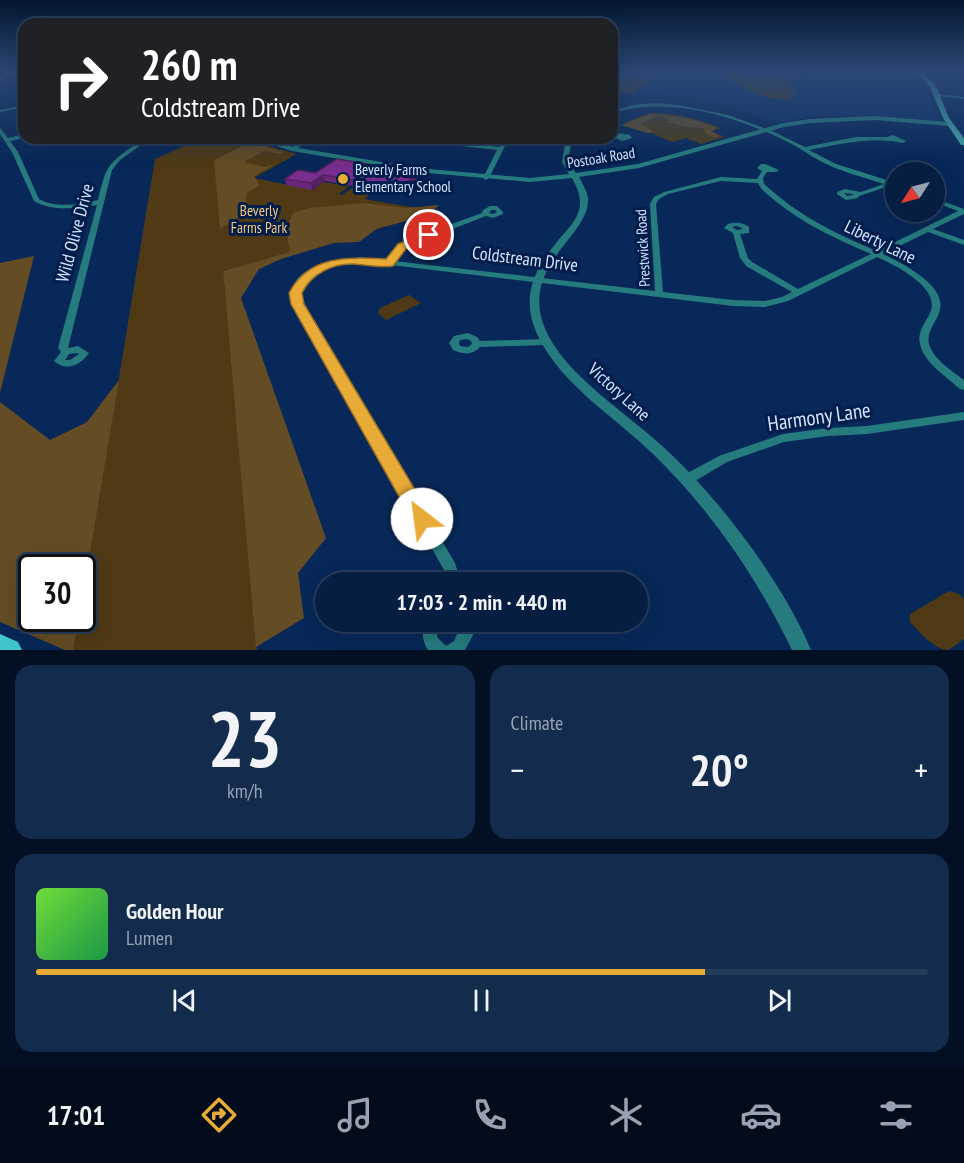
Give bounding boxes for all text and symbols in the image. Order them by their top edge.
text: 260 m [141,37,238,92]
icon: right [42,42,120,120]
text: Coldstream Drive [141,90,301,124]
street label: Postoak Road [566,143,636,172]
place label: Beverly Farms Elementary School [355,160,452,196]
north arrow [885,162,945,222]
map controls [885,162,945,222]
marker: Beverly Farms Elementary School [336,172,350,186]
street label: Wild Olive Drive [50,181,99,284]
park label: Beverly Farms Park [231,201,287,237]
pin [403,209,454,260]
street label: Prestwick Road [631,209,654,287]
street label: Liberty Lane [841,214,920,269]
icon: arrive [412,218,445,251]
street label: Coldstream Drive [471,241,579,276]
street label: Victory Lane [583,357,655,426]
street label: Harmony Lane [766,396,872,437]
position arrow [390,487,454,551]
speed limit sign: 30 [18,554,96,632]
text: 17:03 · 2 min · 440 m [396,588,567,616]
text: 23 [207,688,282,789]
text: Climate [511,710,563,736]
text: 20° [690,740,749,798]
text: − [511,748,524,791]
text: + [914,748,928,791]
text: km/h [227,778,262,804]
text: Golden Hour [126,897,224,925]
text: Lumen [126,925,173,951]
icon: previous [168,984,201,1017]
icon: pause [465,984,498,1017]
icon: next [763,984,796,1017]
icon: directions [198,1094,240,1136]
icon: music [334,1094,376,1136]
icon: phone [469,1094,511,1136]
icon: climate [605,1094,647,1136]
icon: car [740,1094,782,1136]
icon: filters [875,1094,917,1136]
text: 17:01 [47,1098,105,1132]

